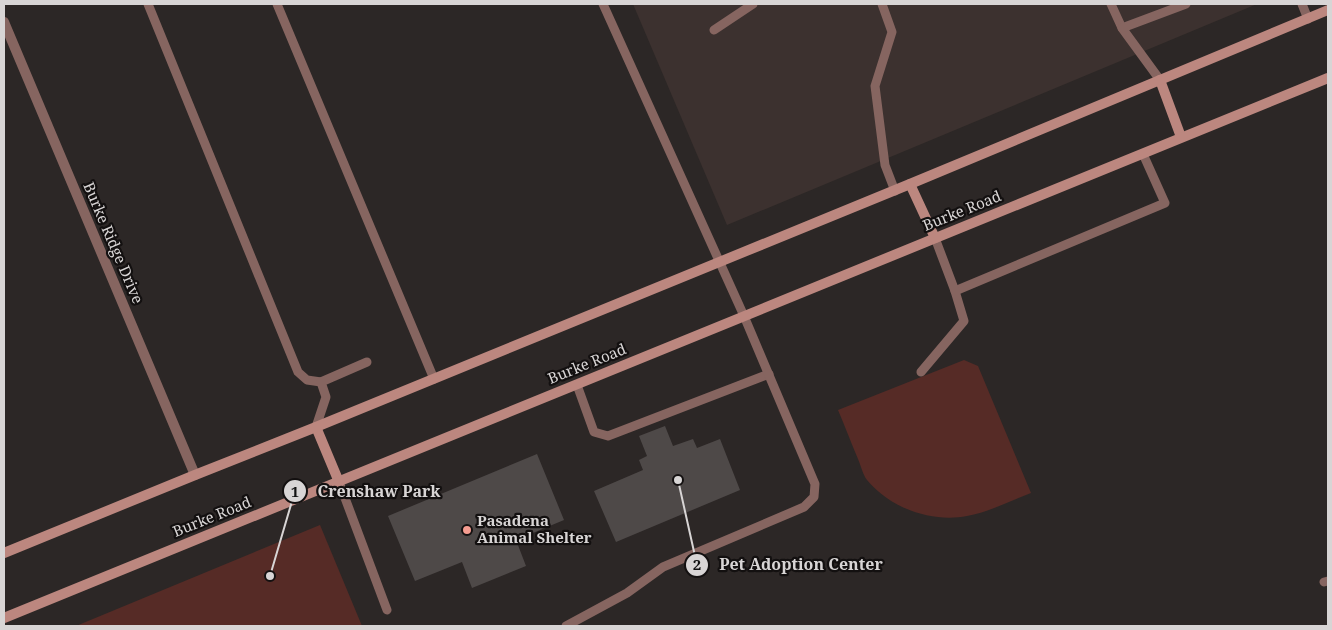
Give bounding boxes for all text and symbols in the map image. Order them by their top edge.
street label: Burke Ridge Drive [79,179,149,306]
street label: Burke Road [919,185,1004,235]
street label: Burke Road [544,338,629,388]
callout: Crenshaw Park [282,476,451,507]
text: Crenshaw Park [317,480,441,502]
text: 1 [291,481,299,501]
street label: Burke Road [169,491,254,541]
place label: Pasadena Animal Shelter [477,510,592,547]
marker: Pasadena Animal Shelter [461,524,473,536]
callout: Pet Adoption Center [684,549,893,580]
text: Pet Adoption Center [719,553,883,575]
text: 2 [693,554,701,574]

